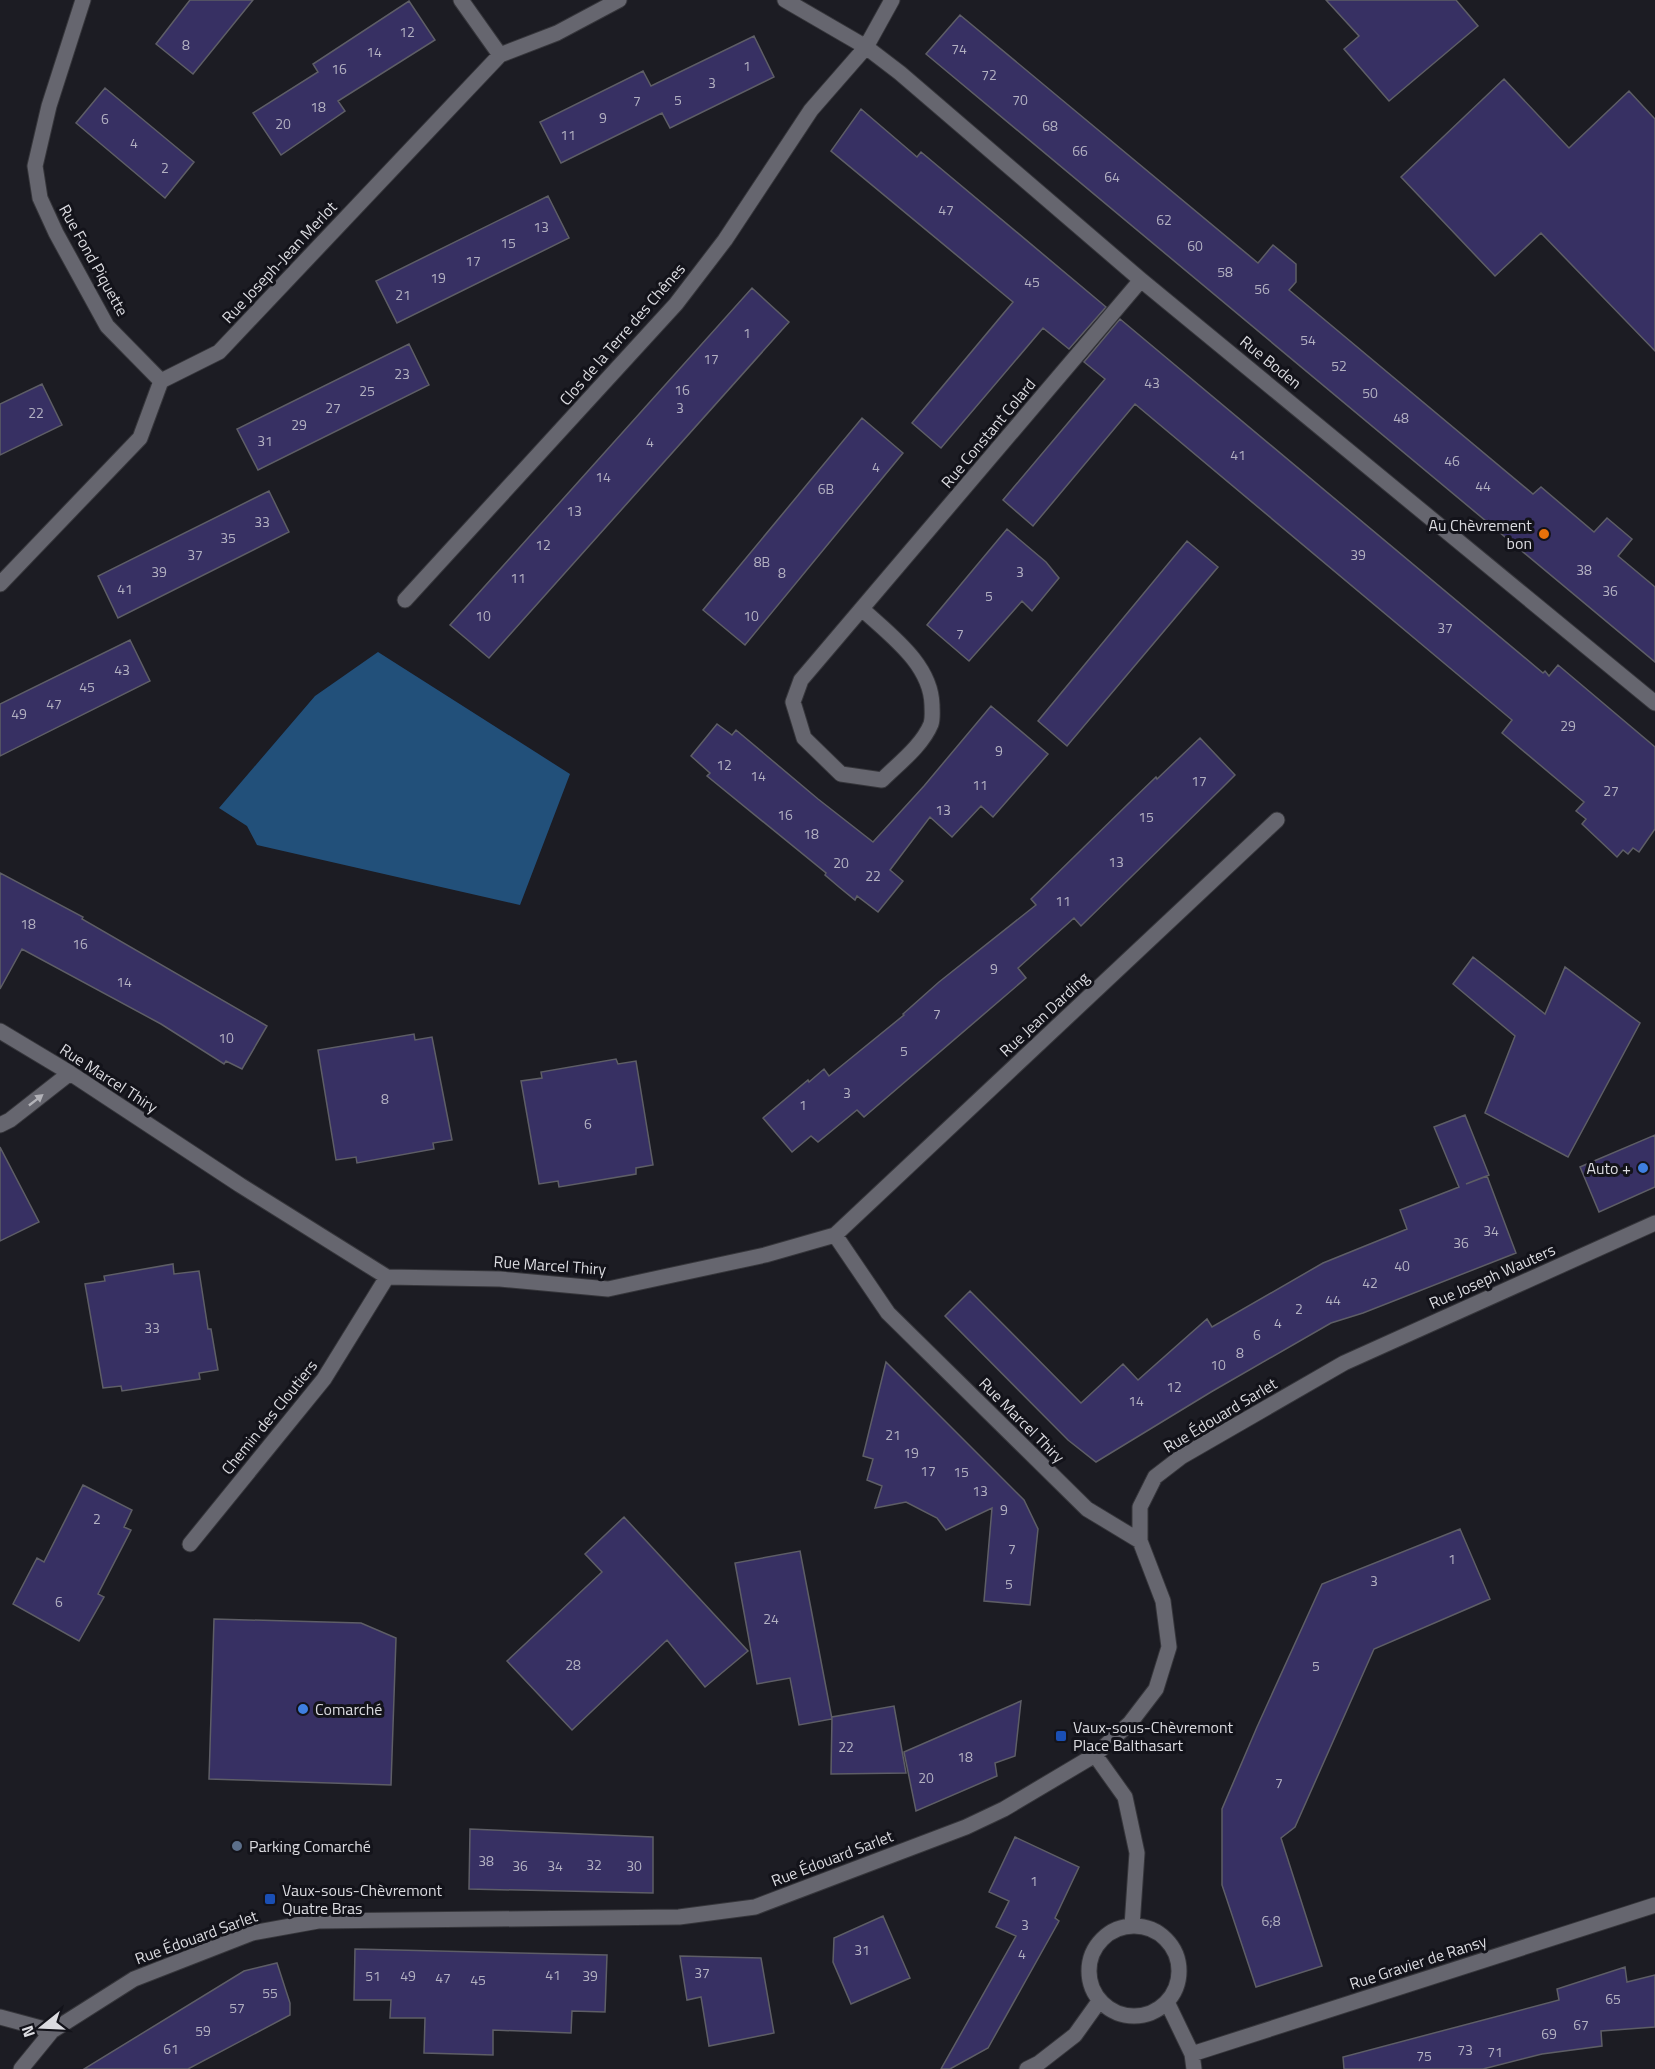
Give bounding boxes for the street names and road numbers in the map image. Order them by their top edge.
street label: Rue Joseph-Jean Merlot [216,195,342,328]
street label: Rue Fond Piquette [53,200,135,320]
street label: Clos de la Terre des Chênes [553,258,691,410]
street label: Rue Boden [1235,330,1307,394]
street label: Rue Constant Colard [935,373,1041,493]
street label: Rue Jean Darding [994,966,1094,1062]
street label: Rue Marcel Thiry [55,1037,163,1119]
street label: Rue Joseph Wauters [1425,1237,1559,1315]
street label: Rue Marcel Thiry [493,1249,607,1281]
street label: Chemin des Cloutiers [215,1355,323,1479]
street label: Rue Édouard Sarlet [1159,1371,1282,1458]
street label: Rue Marcel Thiry [974,1372,1071,1469]
street label: Rue Édouard Sarlet [768,1824,897,1892]
street label: Rue Édouard Sarlet [131,1904,261,1970]
street label: Rue Gravier de Ransy [1346,1928,1490,1996]

